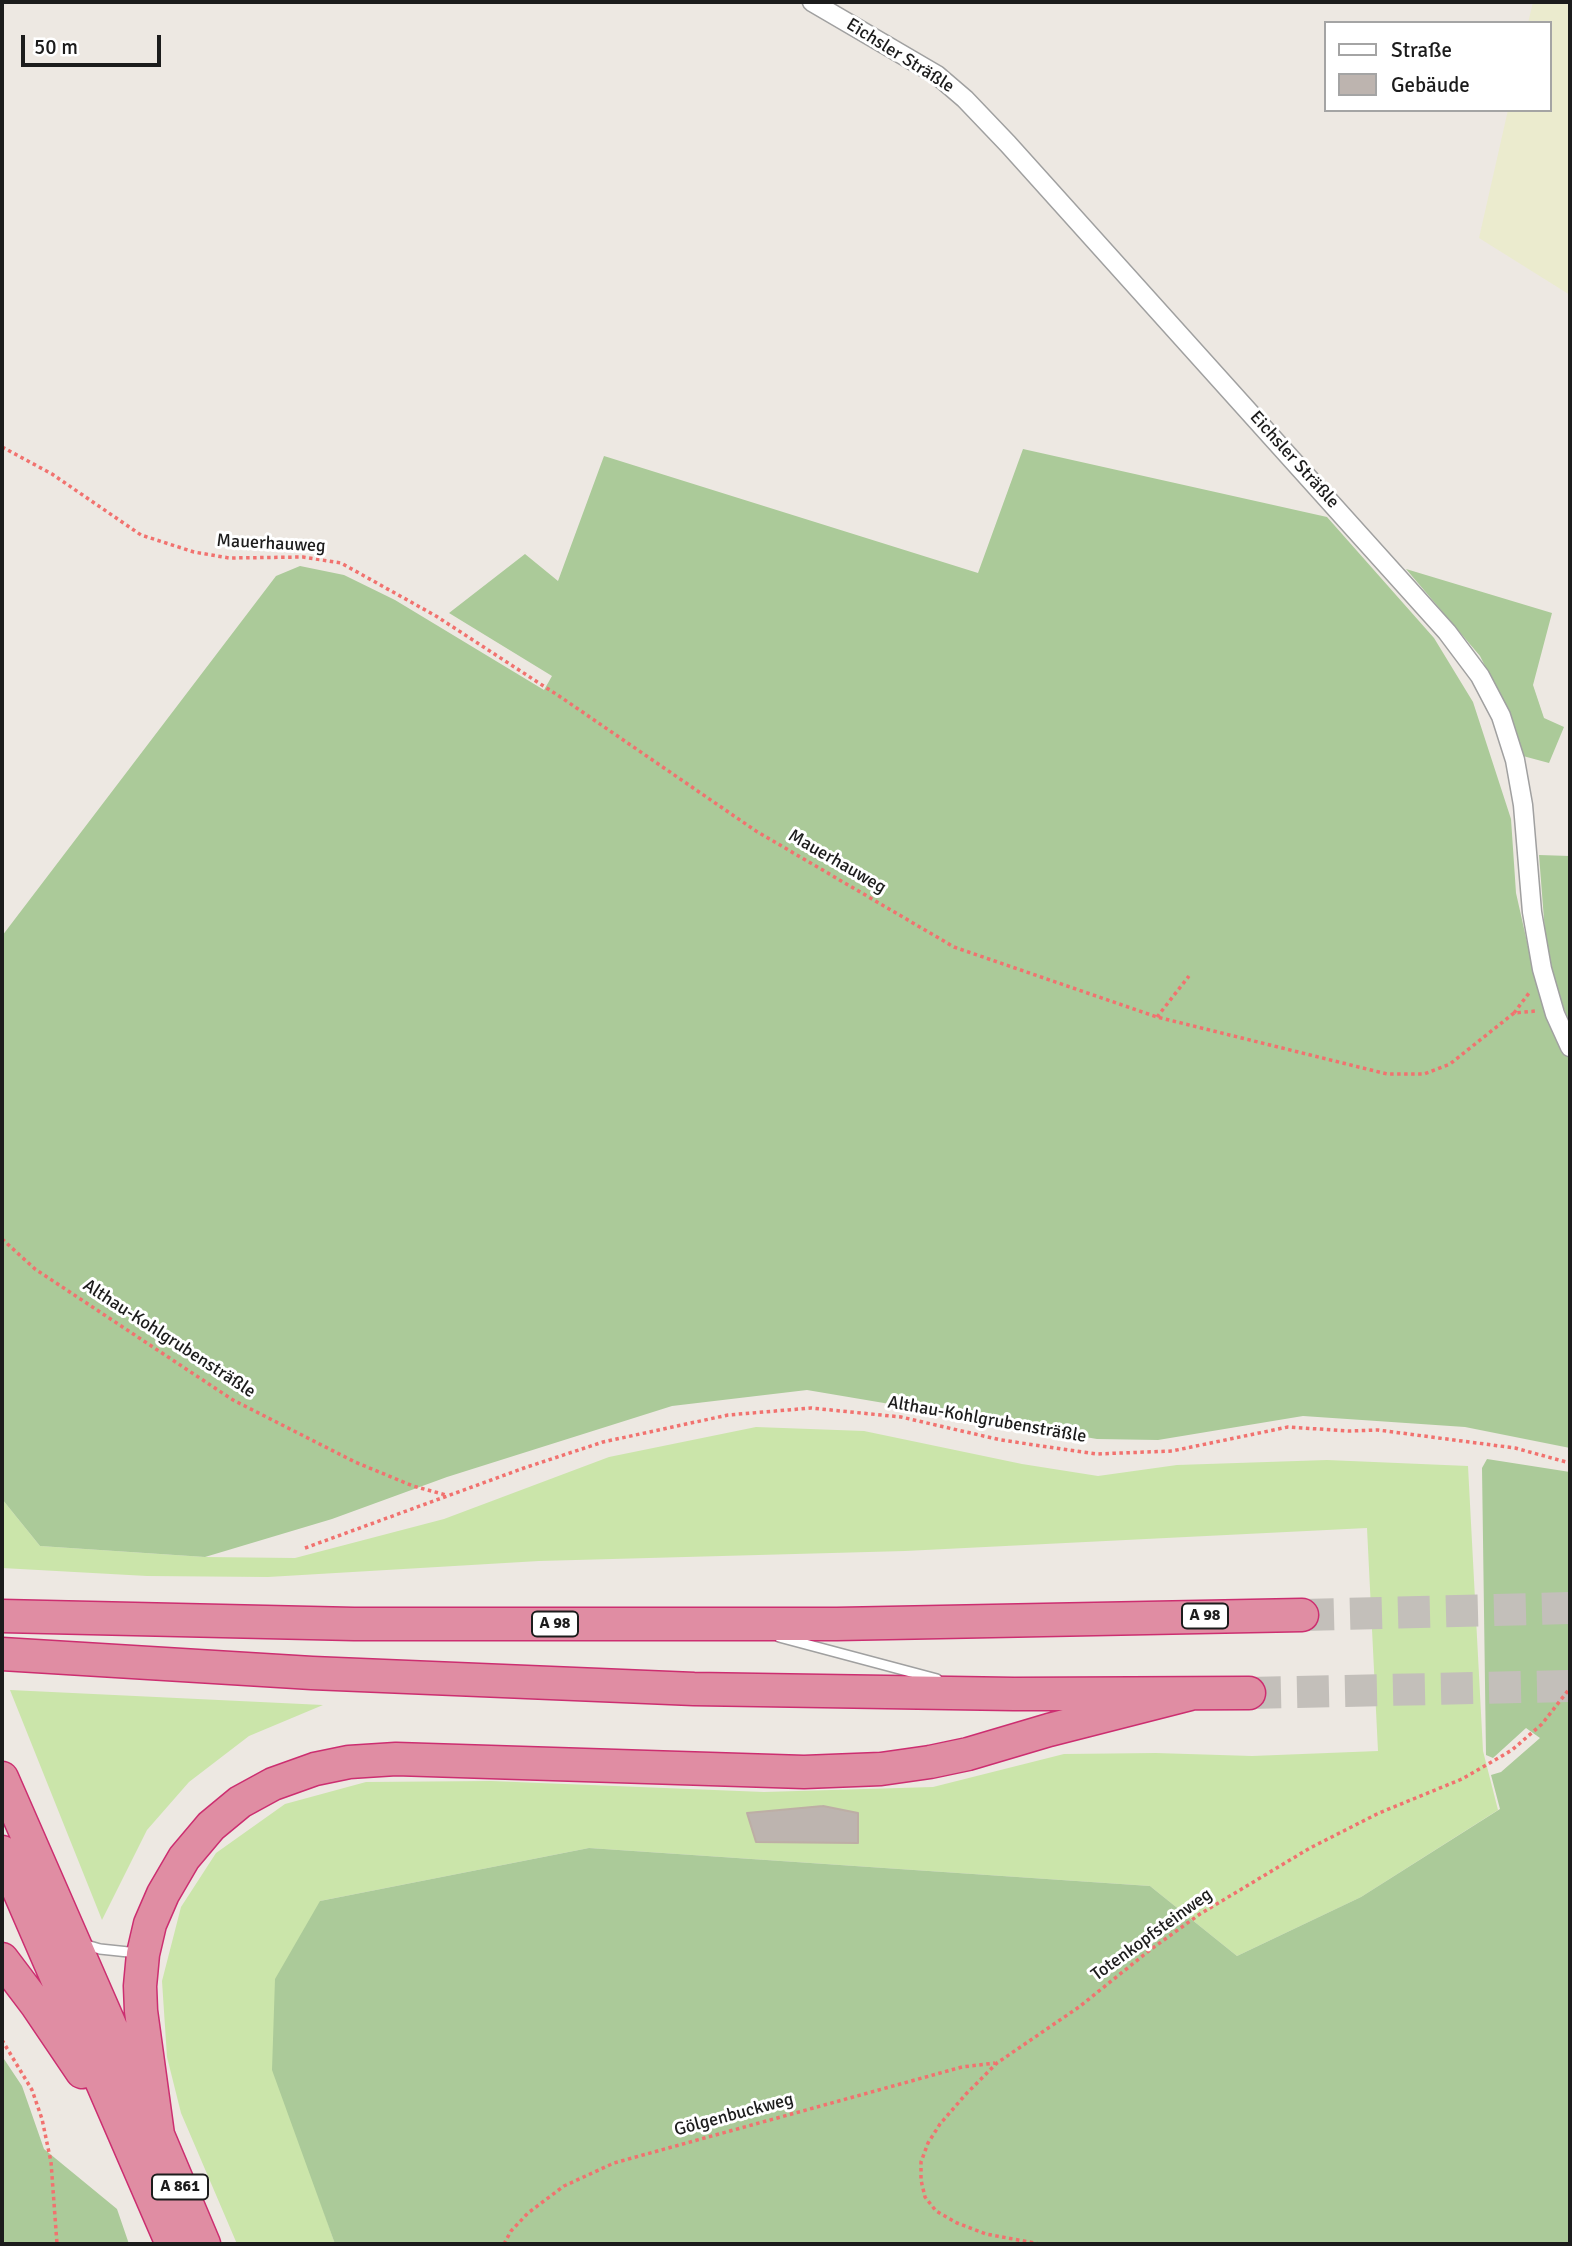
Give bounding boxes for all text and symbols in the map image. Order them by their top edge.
street label: Eichsler Sträßle [842,14,958,98]
scale bar [24,21,164,65]
legend [1324,21,1551,112]
text: 50 m [34,34,78,60]
text: Straße [1391,37,1452,63]
text: Gebäude [1391,72,1470,98]
street label: Eichsler Sträßle [1245,407,1343,513]
street label: Mauerhauweg [216,530,326,558]
street label: Mauerhauweg [784,825,890,899]
street label: Althau-Kohlgrubensträßle [79,1275,259,1403]
street label: Althau-Kohlgrubensträßle [886,1392,1088,1448]
road number: A 98 [1182,1604,1228,1628]
road number: A 98 [532,1612,578,1636]
street label: Totenkopfsteinweg [1087,1884,1217,1986]
street label: Gölgenbuckweg [672,2089,796,2141]
road number: A 861 [152,2174,208,2200]

